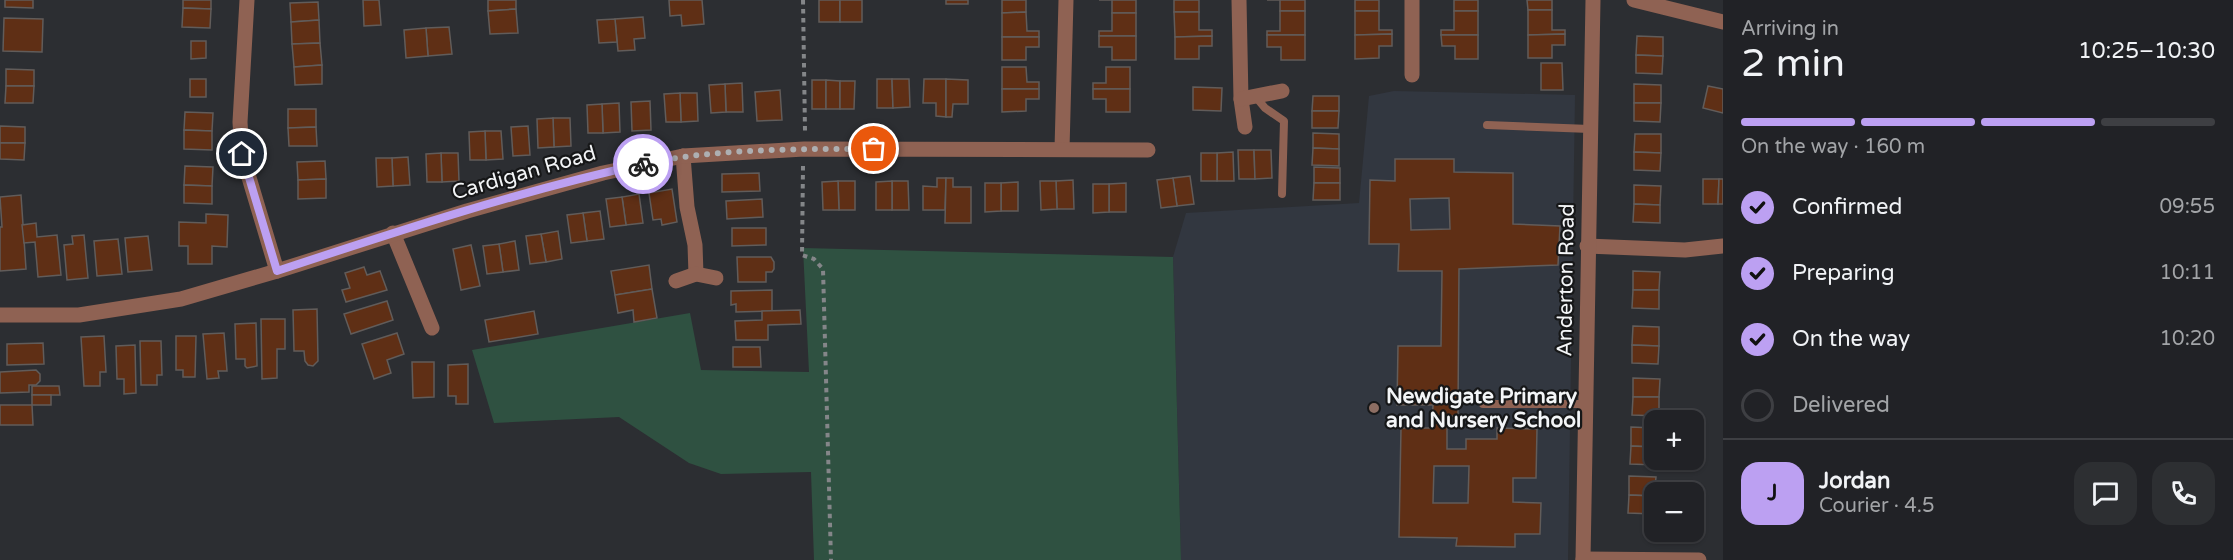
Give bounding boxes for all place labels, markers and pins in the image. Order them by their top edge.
pin [848,123,899,174]
pin [216,128,267,179]
place label: Newdigate Primary and Nursery School [1386,384,1581,433]
marker: Newdigate Primary and Nursery School [1367,401,1381,415]

